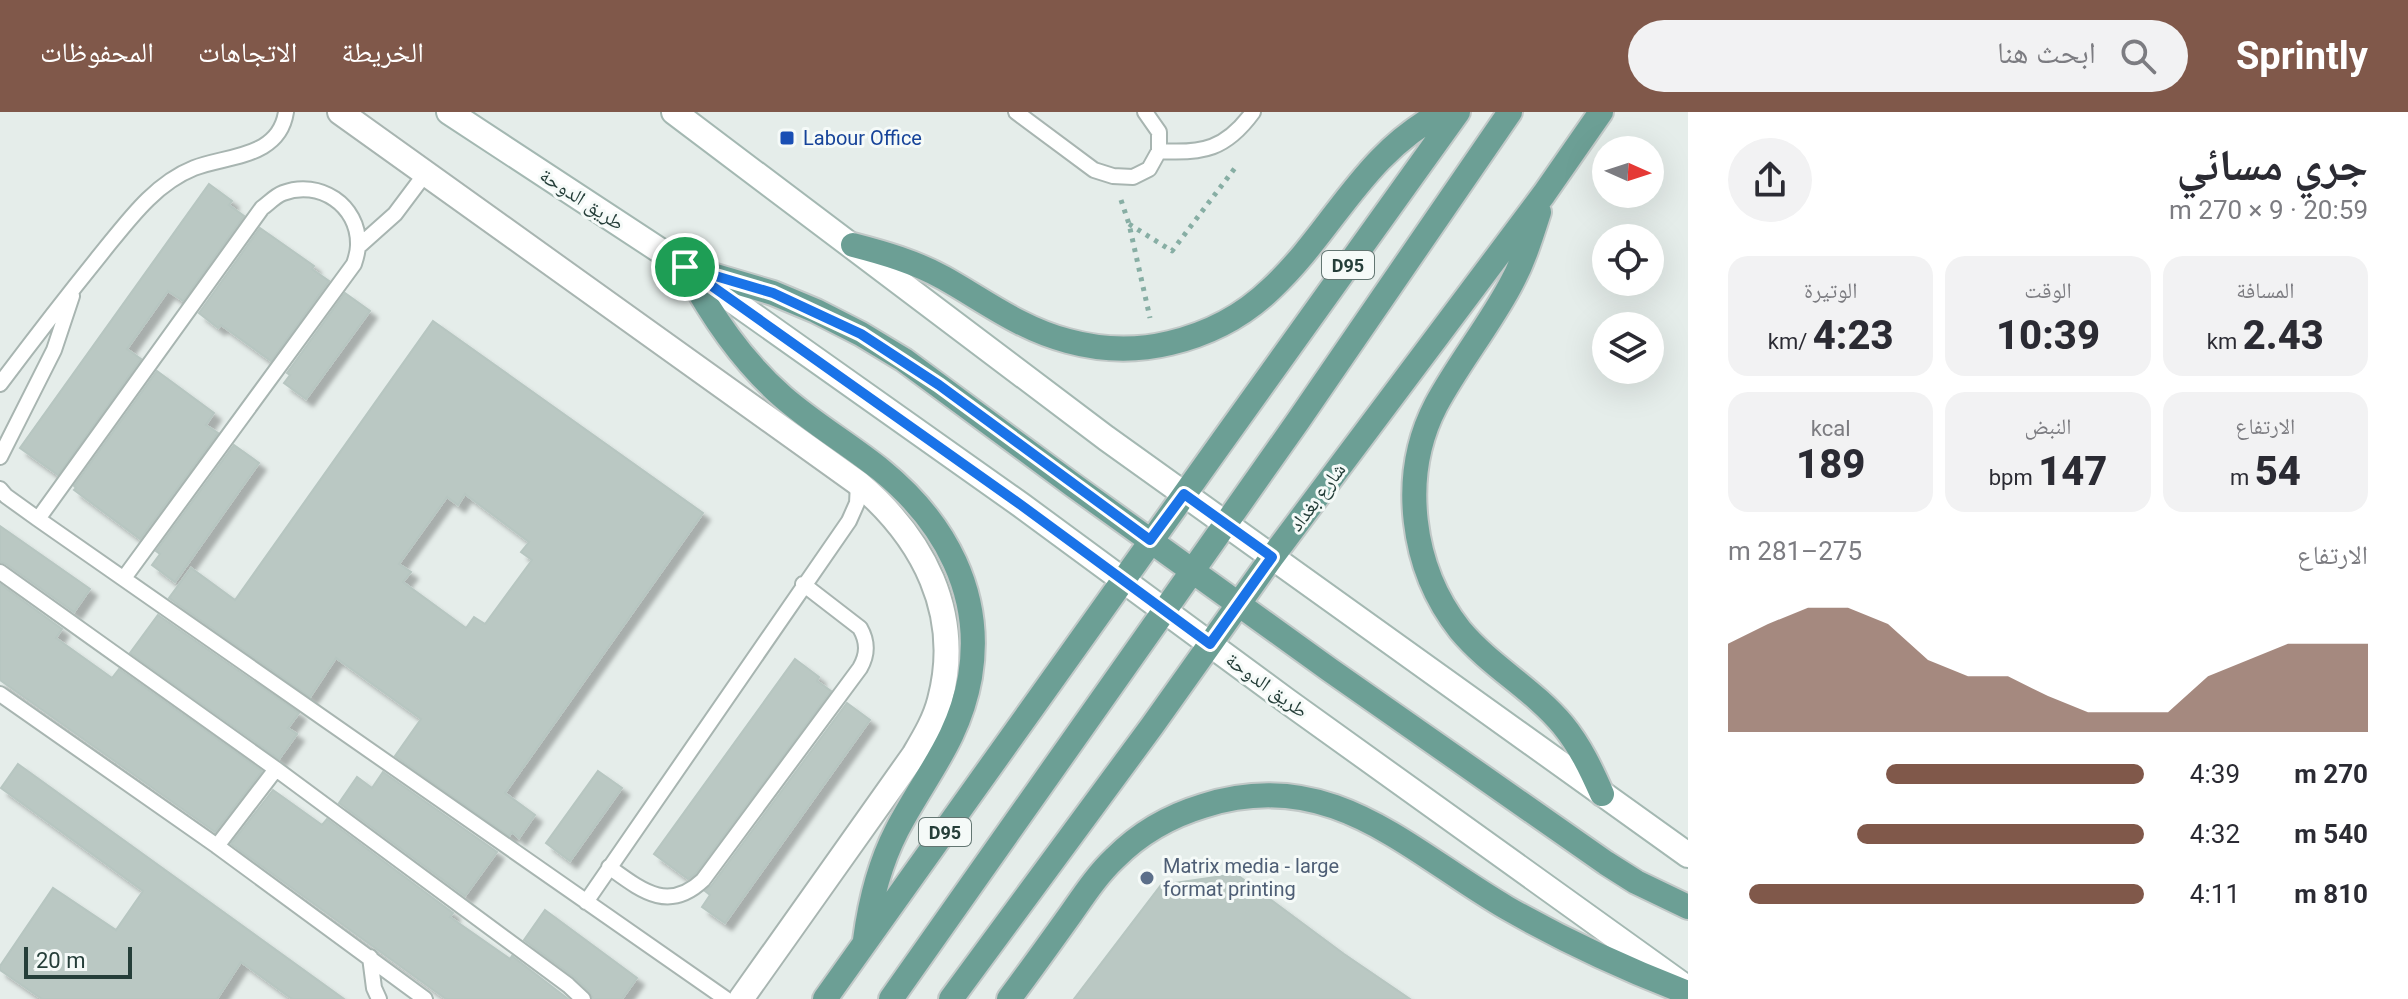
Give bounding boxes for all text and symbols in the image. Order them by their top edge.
search box [1628,20,2188,92]
icon: search [2116,34,2160,78]
text: Sprintly [2236,34,2368,78]
text: ابحث هنا [1997,35,2096,70]
text: المحفوظات [40,36,154,69]
text: الاتجاهات [198,36,297,69]
text: الخريطة [341,36,424,69]
place label: Labour Office [803,126,922,150]
marker: Labour Office [778,129,796,147]
north arrow [1592,136,1664,208]
map controls [1592,136,1664,384]
button: share [1728,138,1812,222]
text: جري مسائي [2177,139,2368,191]
street label: طريق الدوحة [535,163,629,235]
text: 20:59 · 9 × 270 m [2169,195,2368,225]
button: locate [1592,224,1664,296]
pin [651,233,719,301]
icon: arrive [663,245,707,289]
road number: D95 [1322,251,1374,279]
text: الوتيرة [1804,278,1857,303]
text: الوقت [2024,278,2072,303]
text: المسافة [2236,278,2295,303]
button: layers [1592,312,1664,384]
text: 4:23 [1813,312,1894,359]
text: 10:39 [1996,312,2100,359]
text: 2.43 [2243,312,2324,359]
text: /km [1768,329,1813,354]
text: km [2207,329,2243,354]
text: النبض [2025,414,2071,439]
text: الارتفاع [2235,414,2295,439]
text: kcal [1811,416,1851,441]
text: 189 [1796,441,1865,488]
text: 147 [2038,448,2107,495]
text: 54 [2255,448,2301,495]
street label: شارع بغداد [1284,458,1351,536]
text: bpm [1989,465,2038,490]
text: m [2230,465,2255,490]
text: 275–281 m [1728,536,1862,566]
text: الارتفاع [2297,540,2368,570]
street label: طريق الدوحة [1221,647,1313,723]
text: 4:39 [2190,759,2240,789]
text: 270 m [2294,759,2368,789]
road number: D95 [919,818,971,846]
text: 4:32 [2190,819,2240,849]
text: 540 m [2294,819,2368,849]
place label: Matrix media - large format printing [1163,854,1339,901]
marker: Matrix media - large format printing [1138,869,1156,887]
text: 4:11 [2190,879,2240,909]
text: 810 m [2294,879,2368,909]
scale bar [24,943,132,979]
text: 20 m [36,948,85,973]

